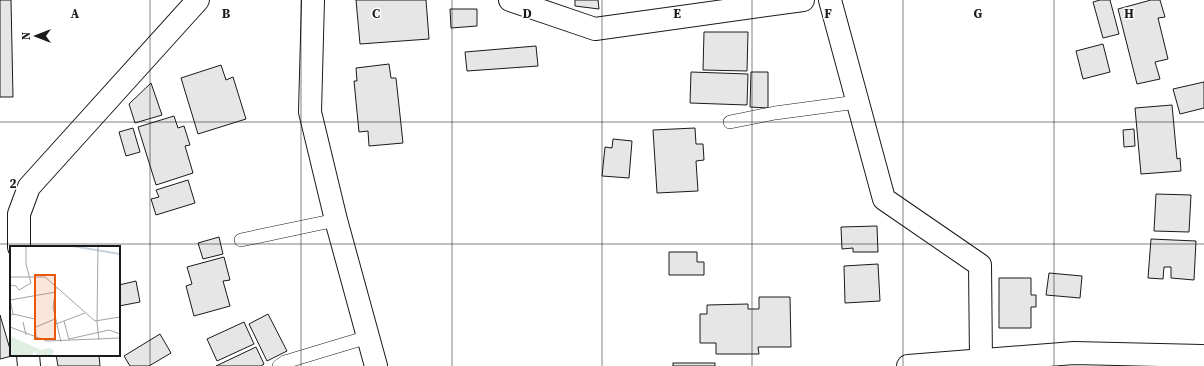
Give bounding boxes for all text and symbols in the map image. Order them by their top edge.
text: A [71,5,80,22]
text: B [222,5,231,22]
text: C [372,5,380,22]
text: D [522,5,532,22]
text: E [673,5,681,22]
text: F [824,5,832,22]
text: G [974,5,983,22]
text: H [1124,5,1134,22]
north arrow [16,16,56,56]
text: N [19,32,34,40]
text: 2 [9,175,17,192]
inset map [10,246,120,356]

